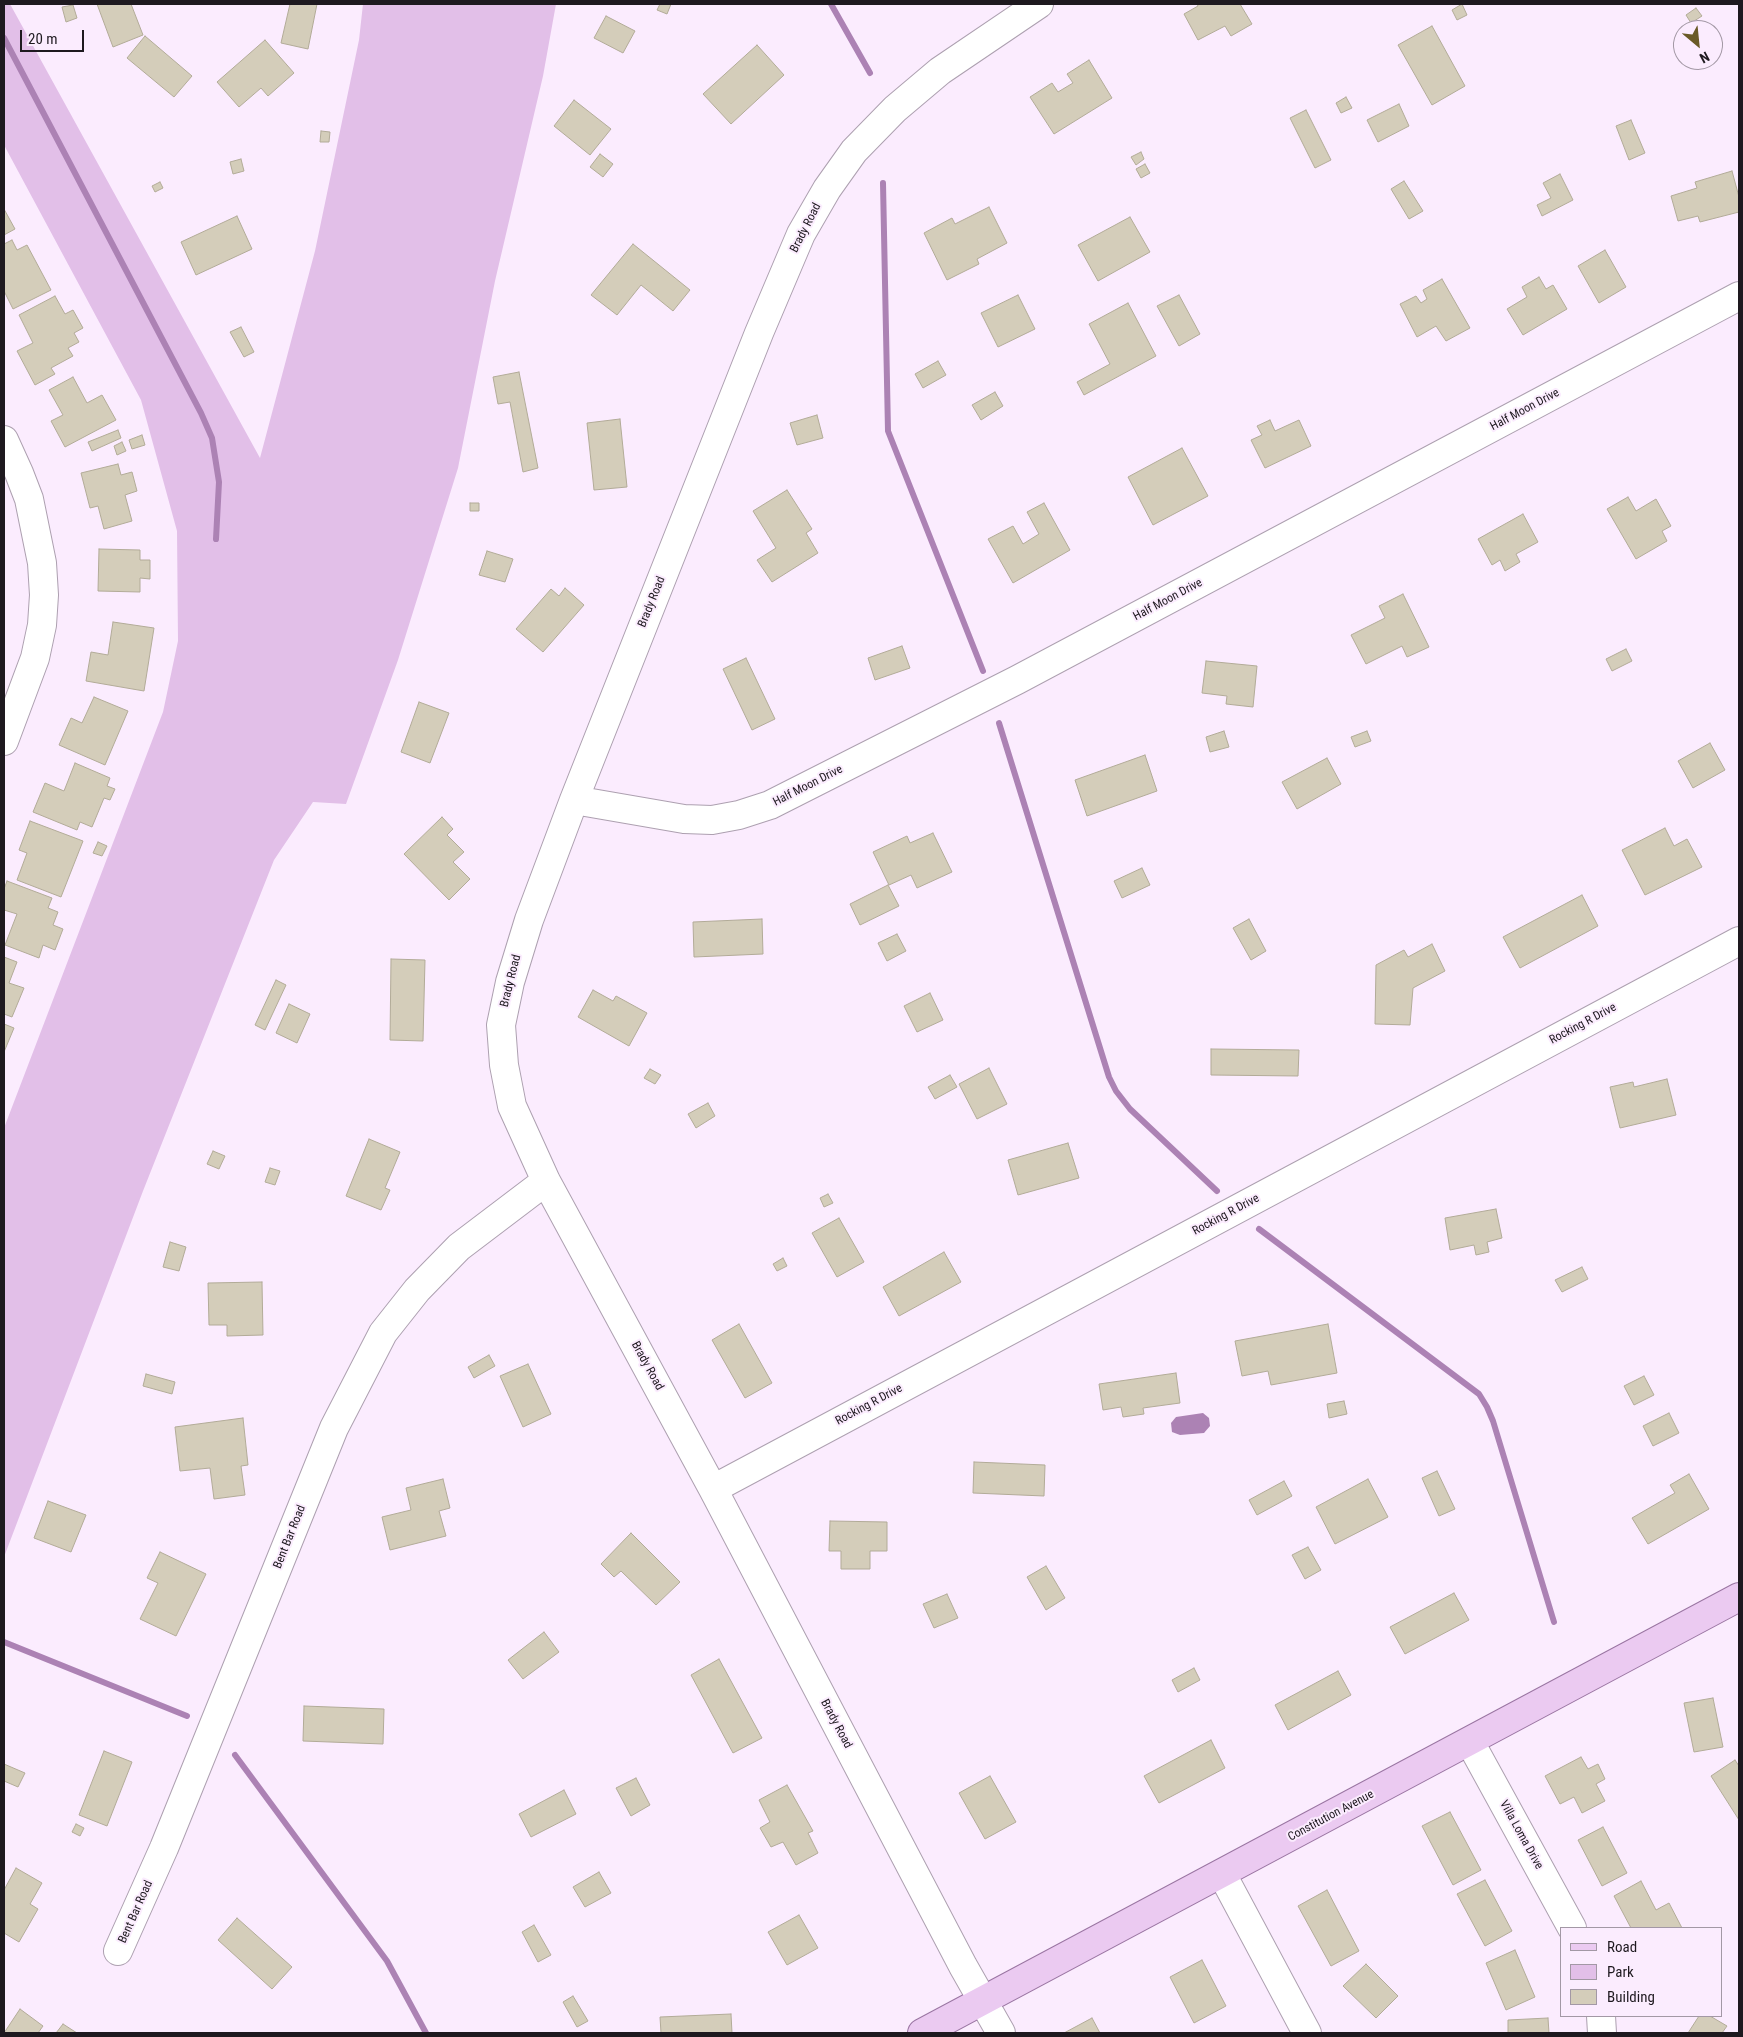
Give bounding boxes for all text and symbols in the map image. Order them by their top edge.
scale bar [22,20,86,52]
north arrow [1673,20,1723,70]
text: 20 m [28,30,58,48]
text: N [1697,48,1712,66]
street label: Brady Road [787,201,825,255]
street label: Half Moon Drive [1488,386,1562,434]
street label: Brady Road [635,574,669,630]
street label: Half Moon Drive [1131,576,1205,624]
street label: Half Moon Drive [771,762,845,810]
street label: Brady Road [498,953,524,1009]
street label: Rocking R Drive [1547,1000,1619,1048]
street label: Rocking R Drive [1190,1191,1262,1239]
street label: Brady Road [628,1339,666,1393]
street label: Rocking R Drive [833,1381,905,1429]
street label: Bent Bar Road [271,1503,309,1571]
street label: Brady Road [817,1697,855,1751]
street label: Constitution Avenue [1286,1787,1376,1845]
street label: Villa Loma Drive [1496,1798,1546,1872]
street label: Bent Bar Road [116,1878,156,1946]
legend [1560,1927,1723,2017]
text: Road [1607,1938,1637,1956]
text: Park [1607,1963,1634,1981]
text: Building [1607,1988,1655,2006]

